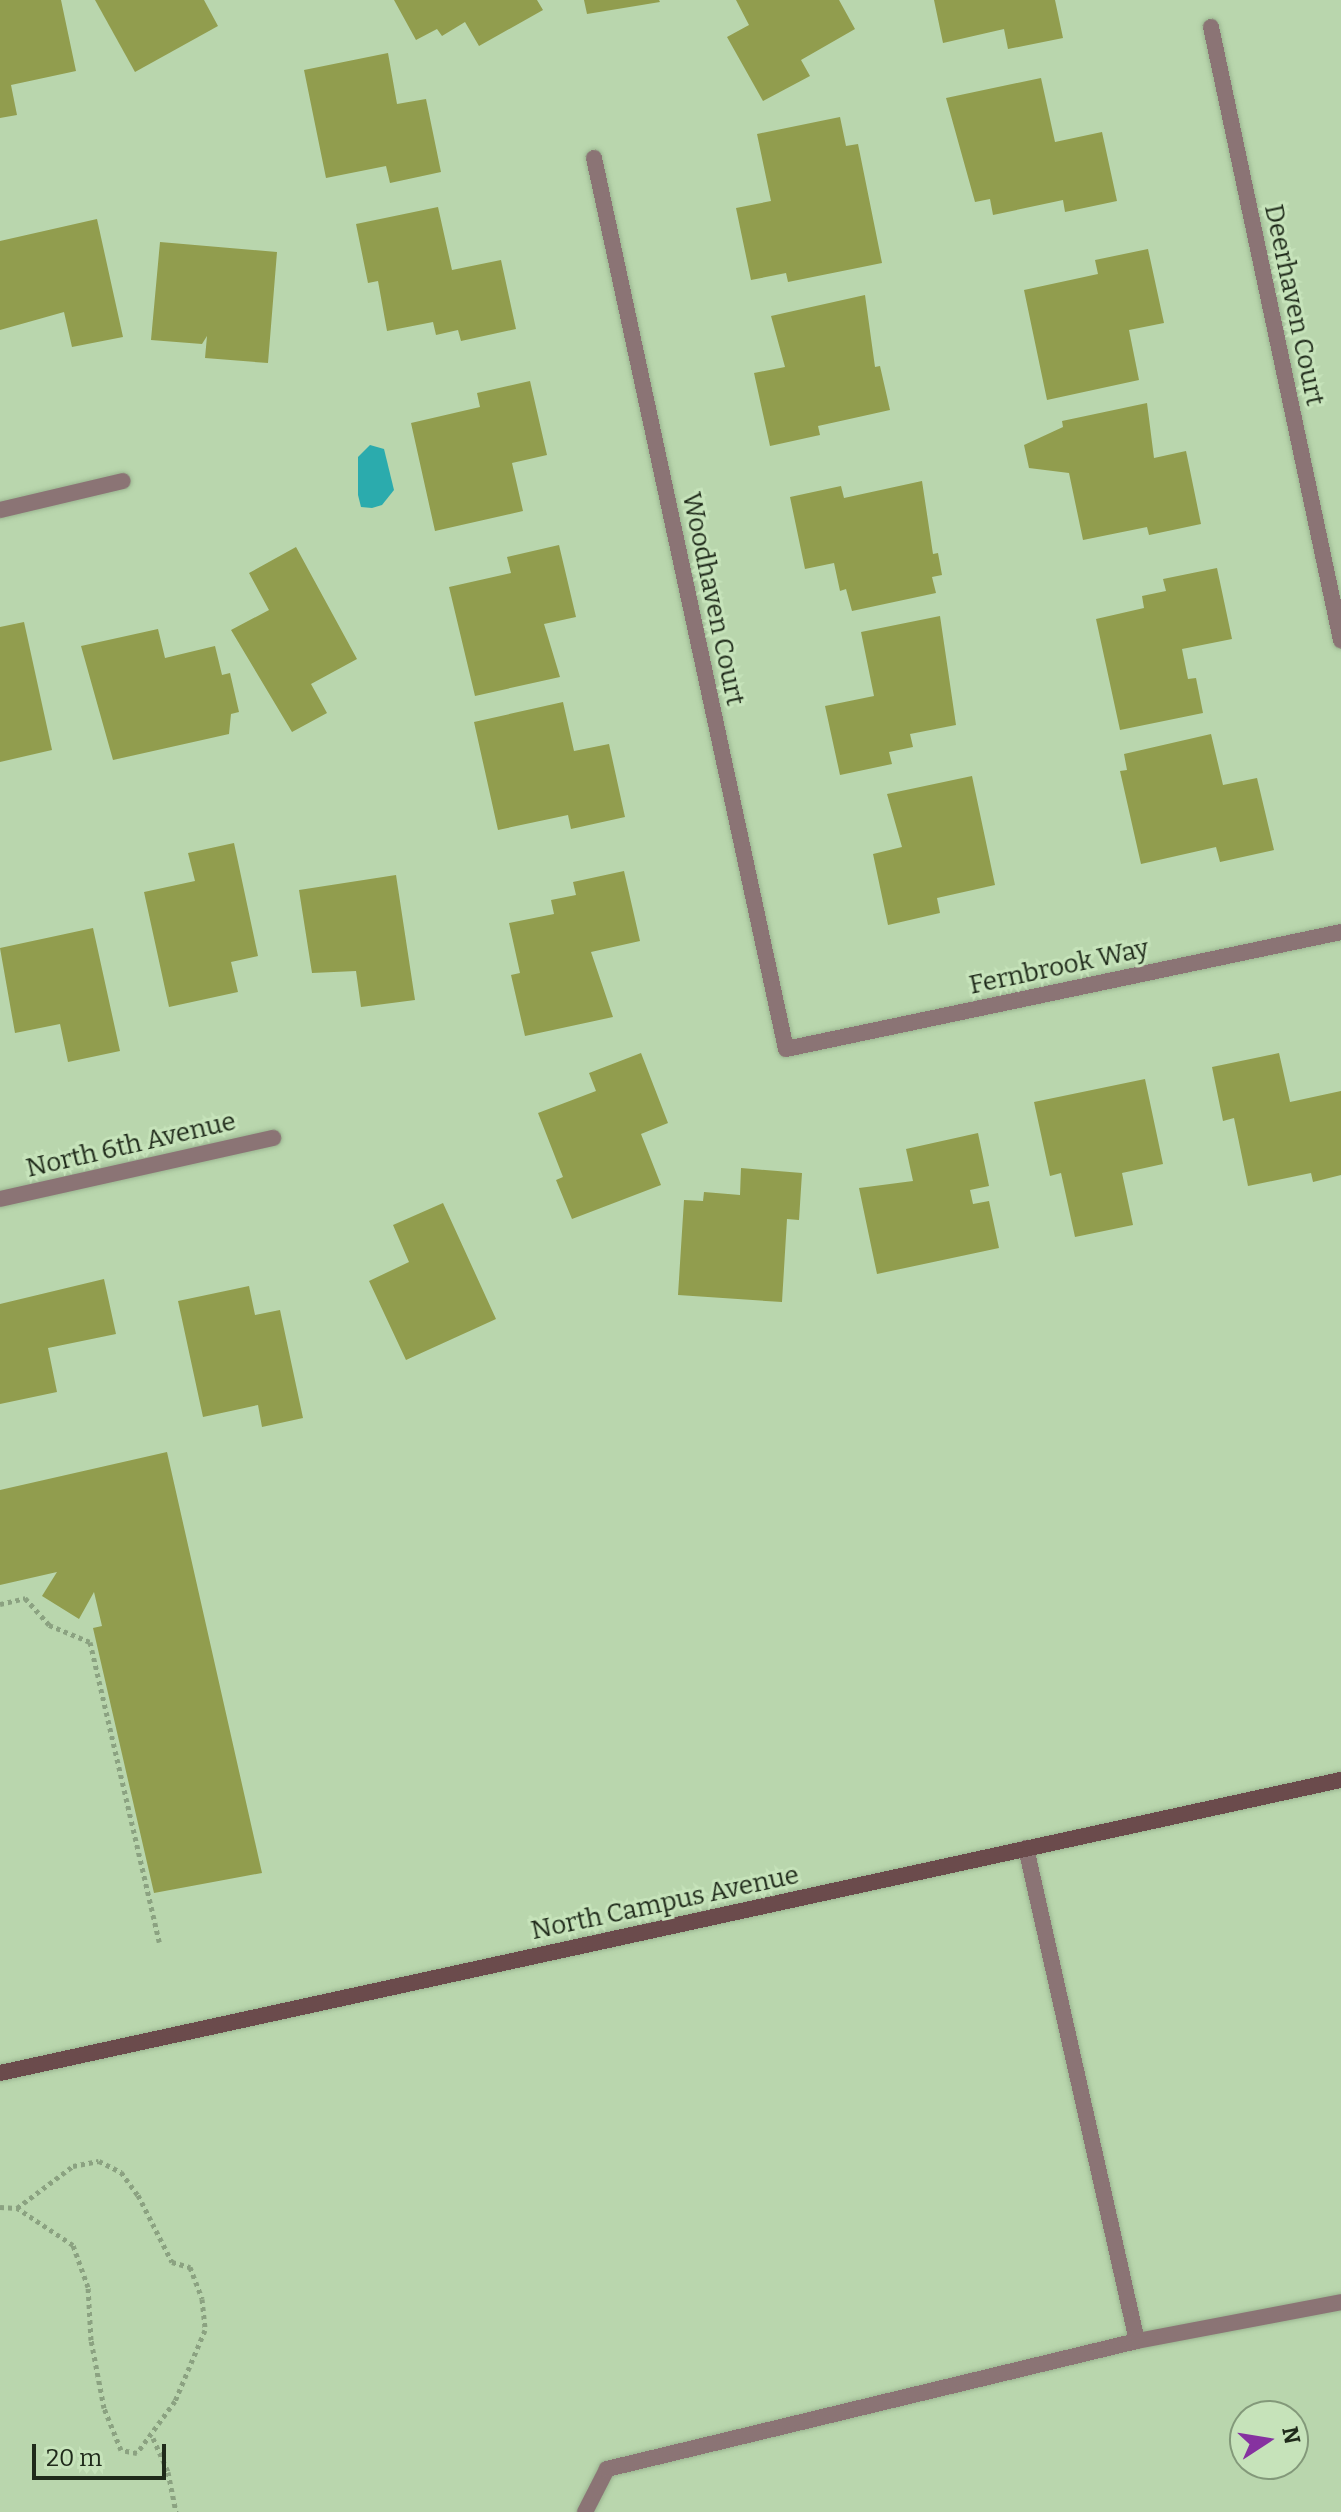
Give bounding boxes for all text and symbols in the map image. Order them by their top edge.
street label: Deerhaven Court [1257,202,1331,408]
street label: Woodhaven Court [675,490,751,708]
street label: Fernbrook Way [966,933,1152,1001]
street label: North 6th Avenue [23,1106,239,1184]
street label: North Campus Avenue [528,1859,802,1947]
north arrow [1229,2400,1309,2480]
text: N [1276,2424,1306,2446]
scale bar [36,2428,170,2478]
text: 20 m [46,2444,102,2472]

